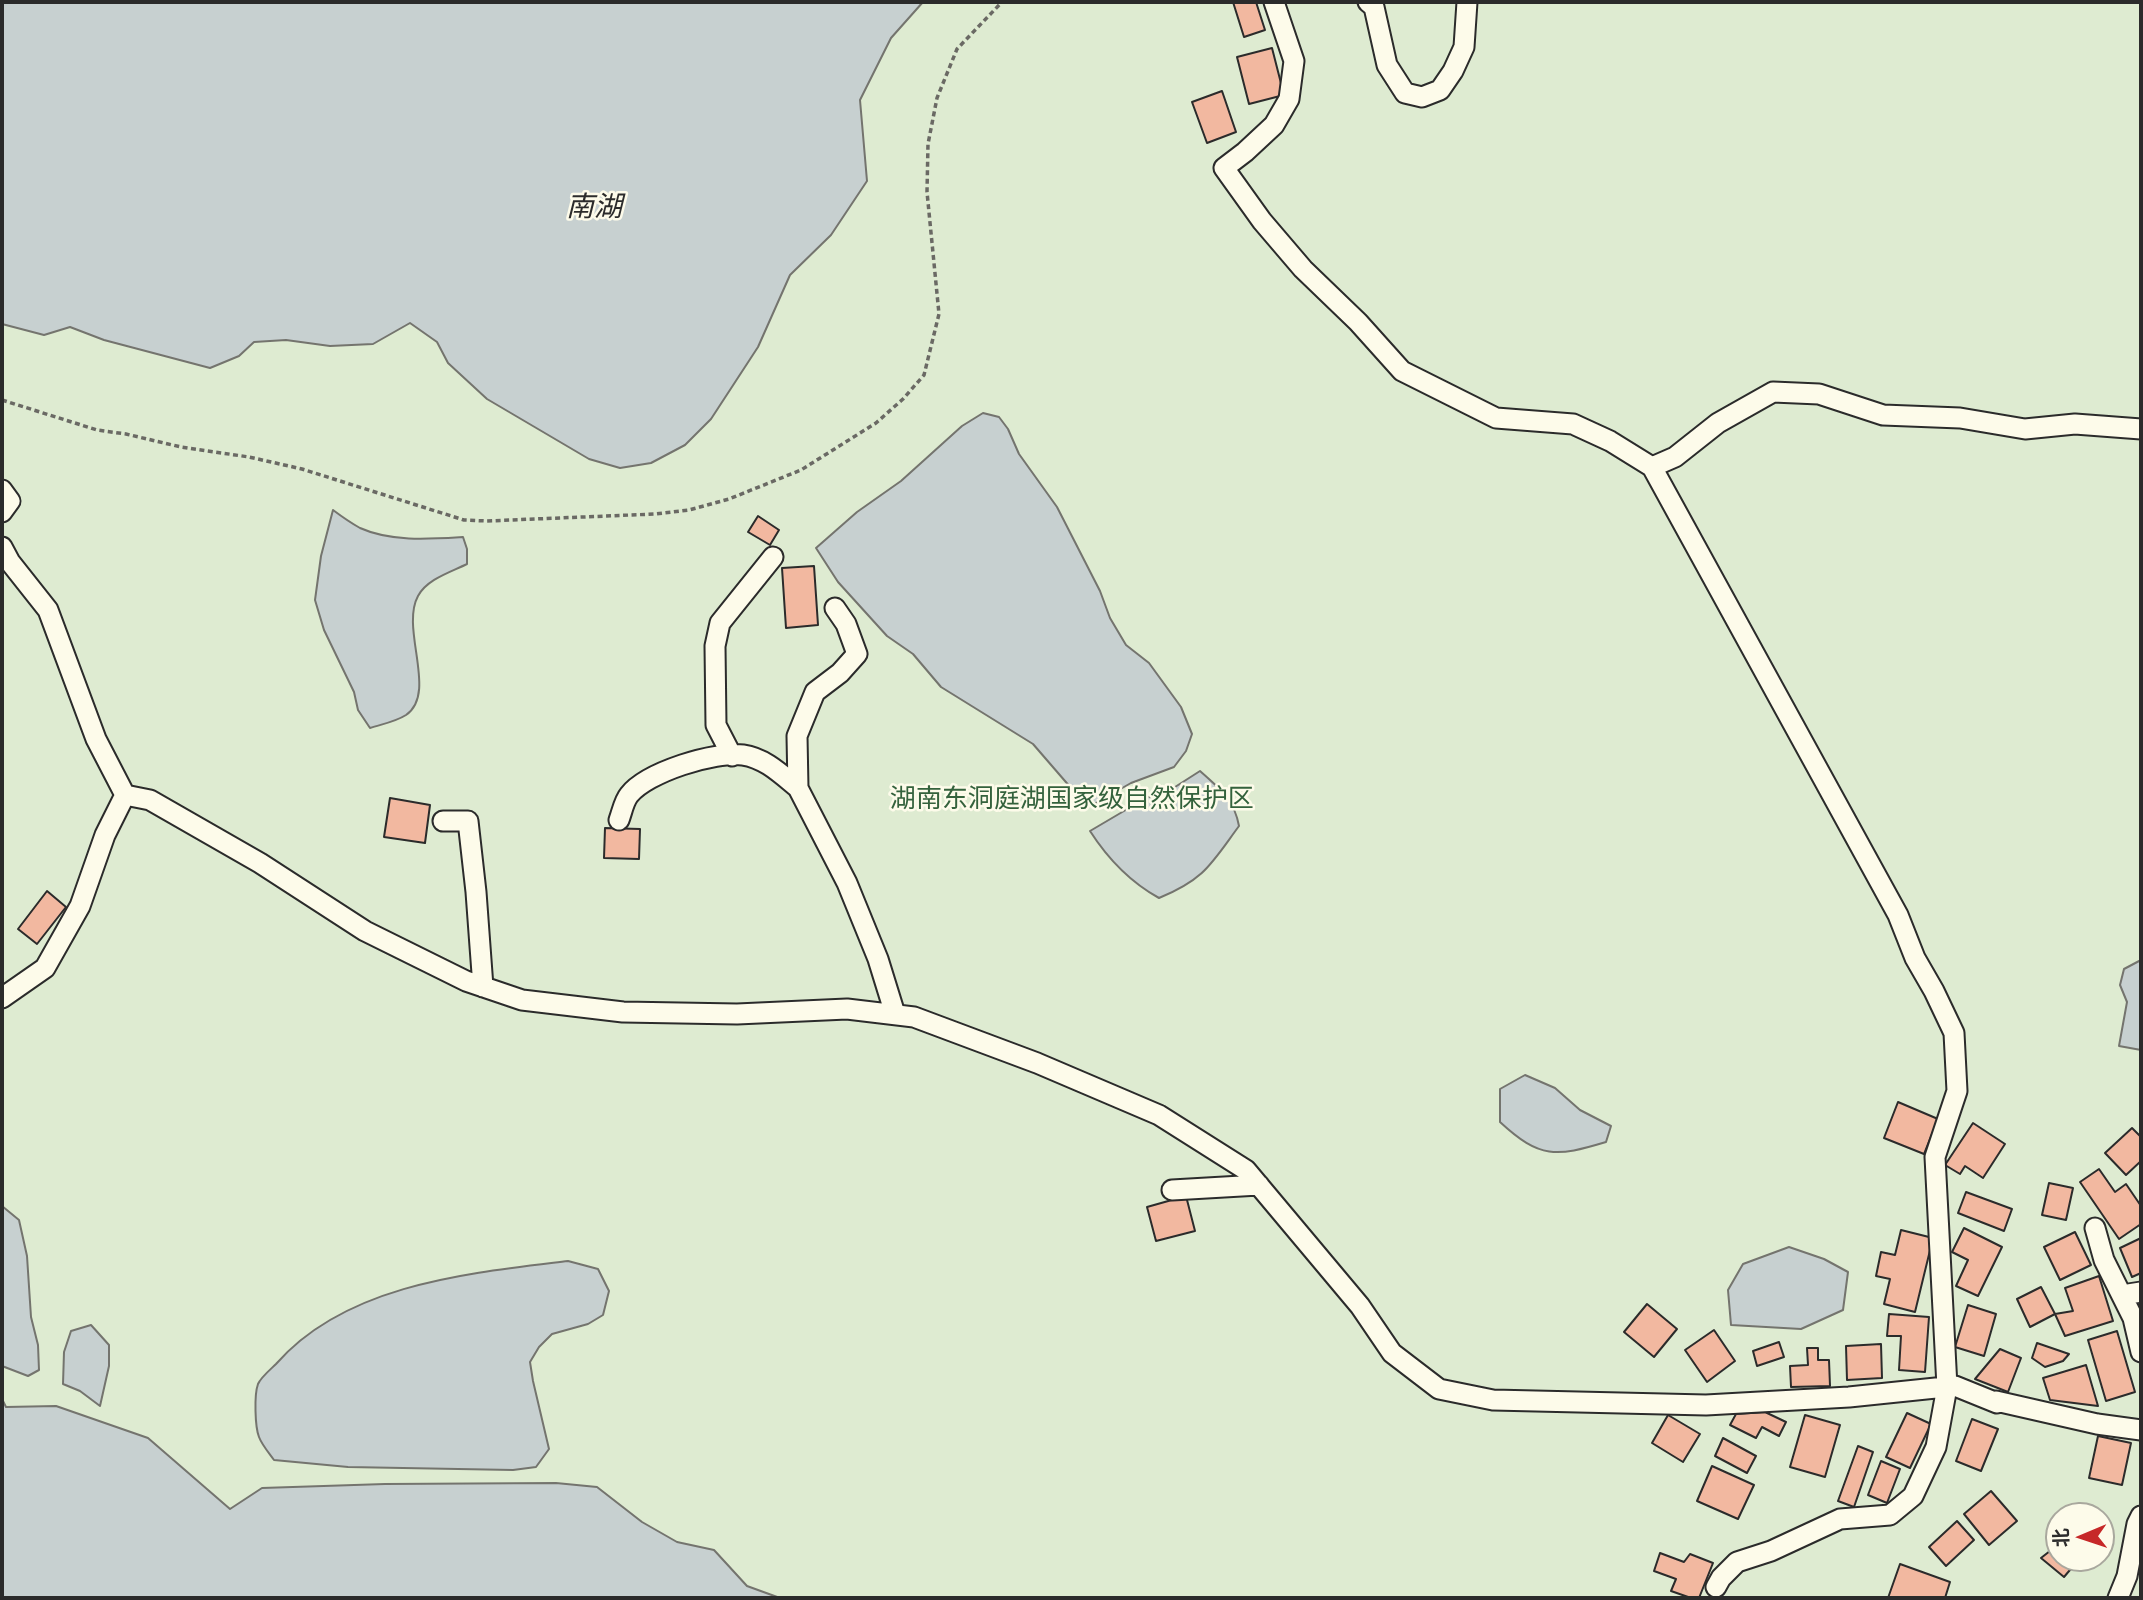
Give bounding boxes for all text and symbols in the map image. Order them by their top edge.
water label: 南湖 [566,191,622,225]
park label: 湖南东洞庭湖国家级自然保护区 [890,784,1254,816]
north arrow [2045,1502,2115,1572]
text: 北 [2049,1528,2073,1548]

